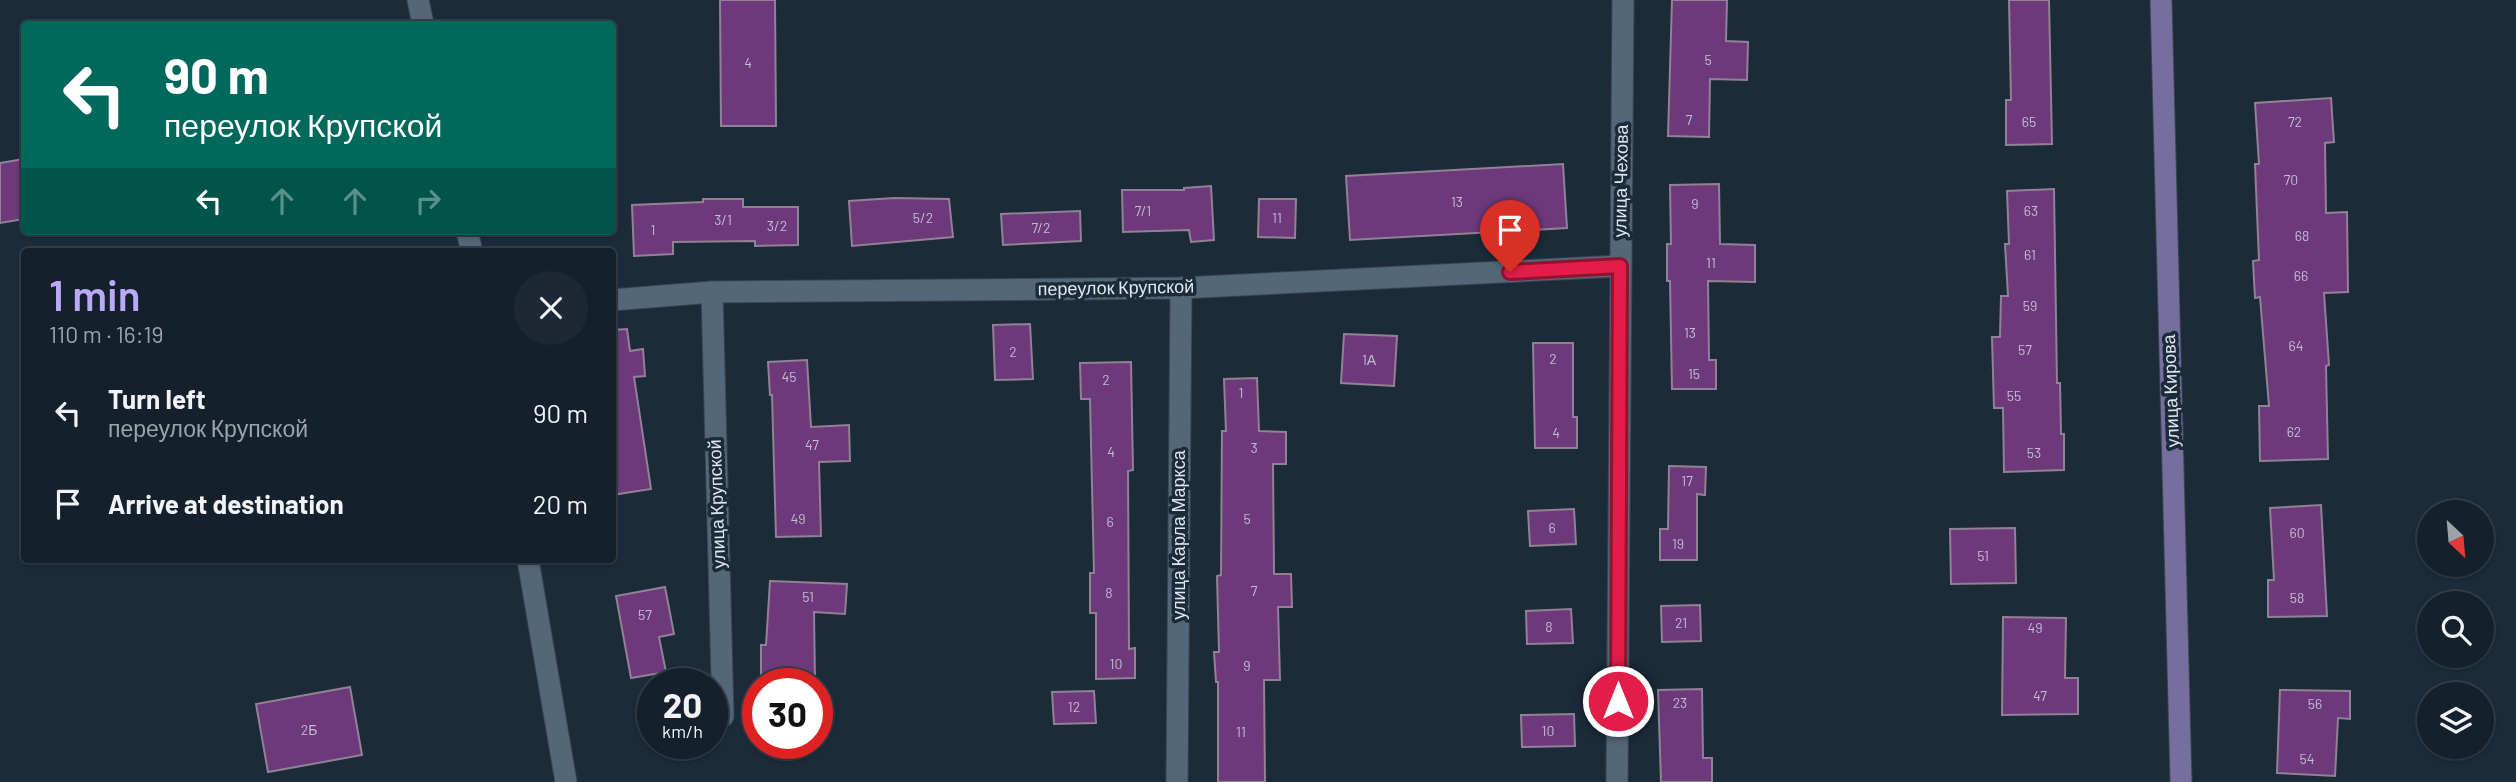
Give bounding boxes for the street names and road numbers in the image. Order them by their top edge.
street label: улица Чехова [1608,123,1632,238]
street label: переулок Крупской [1038,275,1194,299]
street label: улица Кирова [2157,333,2183,448]
street label: улица Крупской [703,439,729,569]
street label: улица Карла Маркса [1167,449,1189,620]

